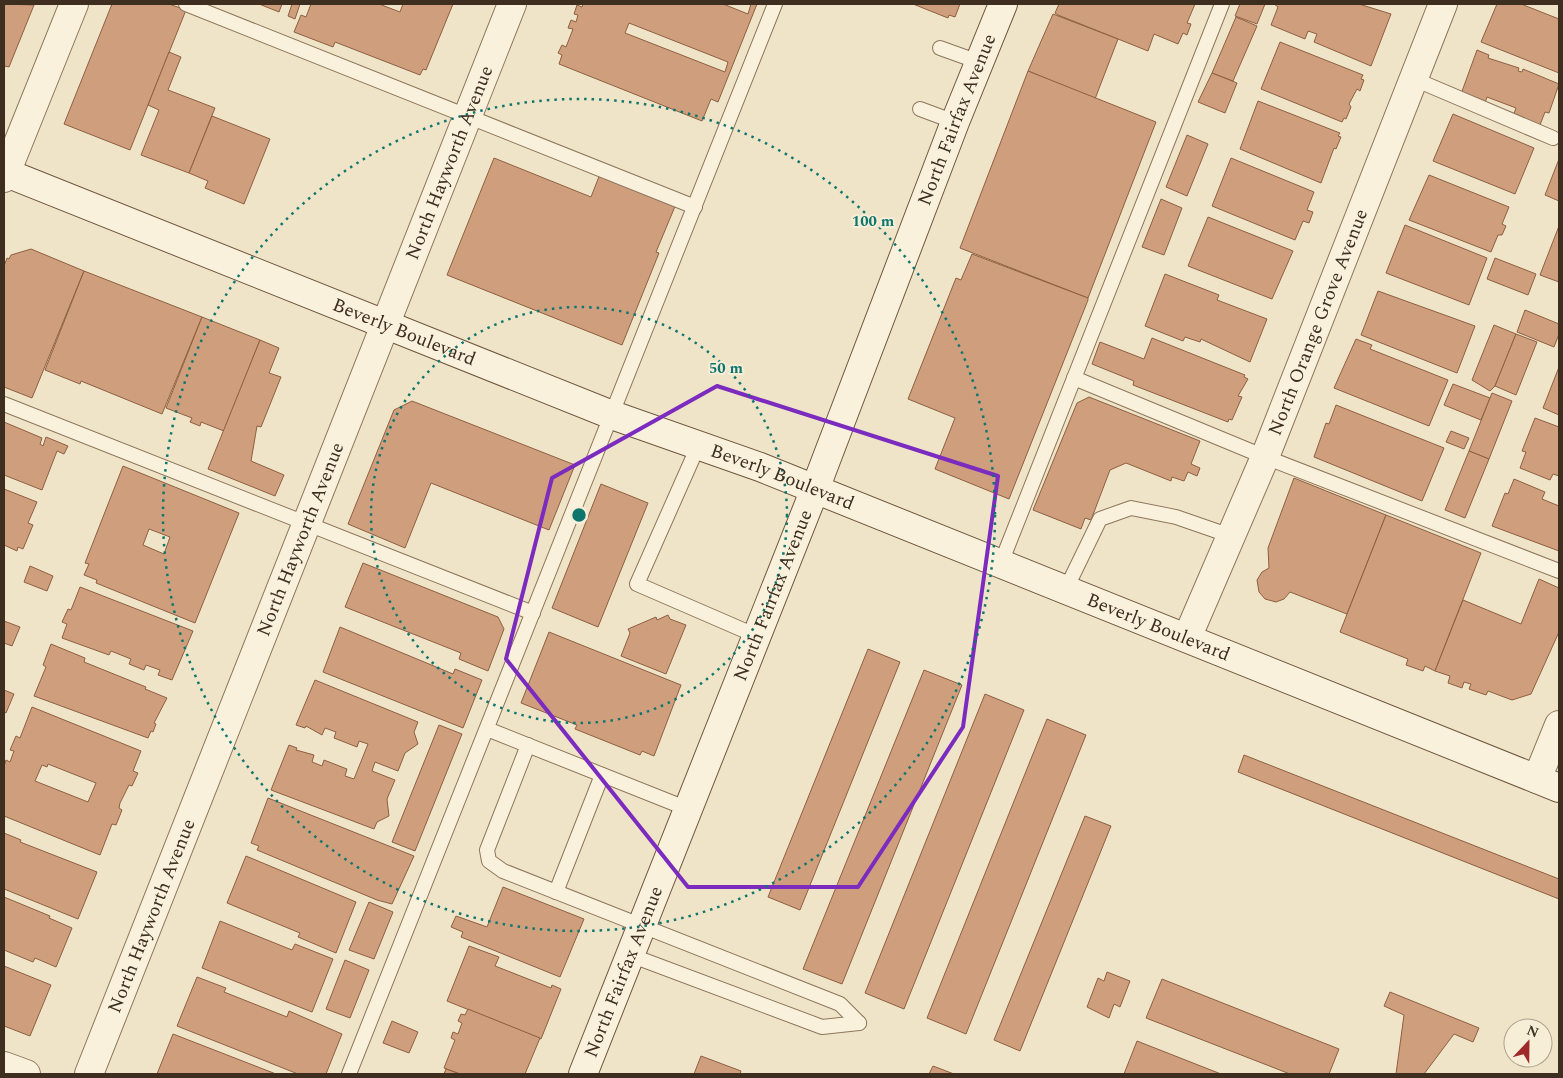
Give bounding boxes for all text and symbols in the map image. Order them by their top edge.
street label: North Fairfax Avenue [910,29,1004,210]
street label: North Hayworth Avenue [398,61,501,264]
street label: North Orange Grove Avenue [1260,205,1376,440]
text: 100 m [852,210,895,233]
street label: Beverly Boulevard [328,290,480,374]
text: 50 m [709,357,744,380]
street label: Beverly Boulevard [706,436,859,518]
street label: North Hayworth Avenue [249,438,352,641]
street label: North Fairfax Avenue [726,505,820,685]
centre of rings [570,506,588,524]
street label: Beverly Boulevard [1082,585,1234,669]
street label: North Hayworth Avenue [100,814,203,1017]
street label: North Fairfax Avenue [576,882,671,1062]
north arrow [1503,1018,1553,1068]
text: N [1523,1020,1542,1043]

